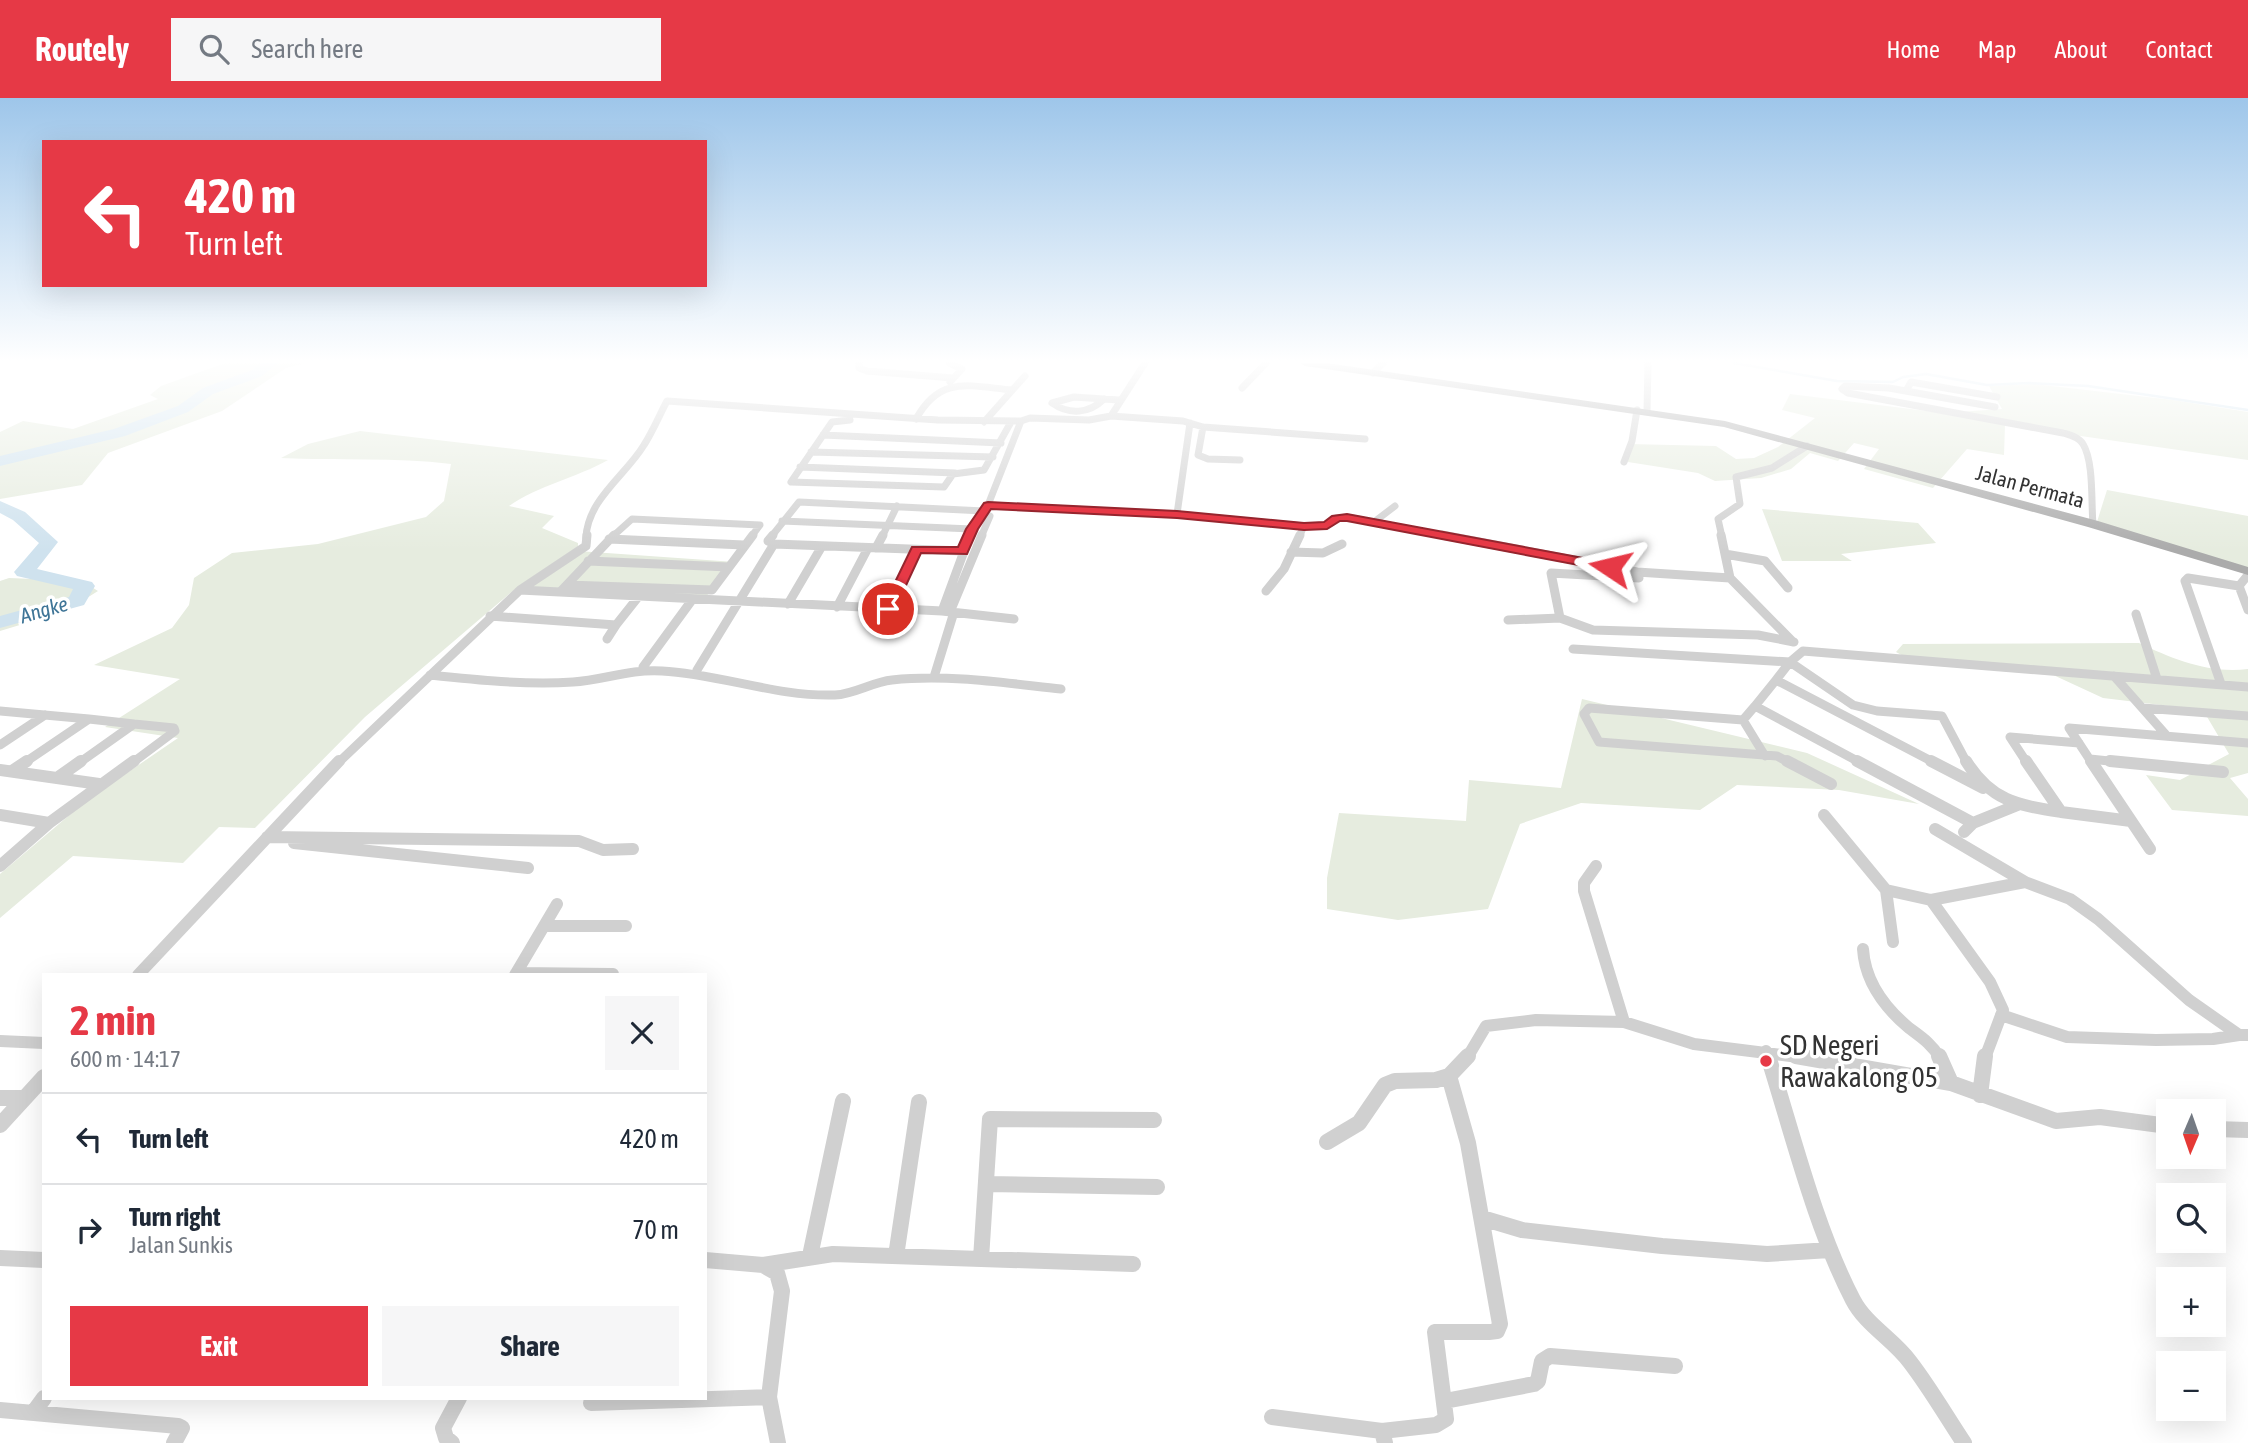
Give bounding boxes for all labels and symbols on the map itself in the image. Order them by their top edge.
street label: Jalan Permata [1973,460,2087,512]
position arrow [1573,530,1647,604]
pin [858,579,918,639]
water label: Angke [16,591,70,628]
place label: SD Negeri Rawakalong 05 [1780,1029,1938,1093]
marker: SD Negeri Rawakalong 05 [1758,1053,1774,1069]
north arrow [2156,1099,2226,1169]

